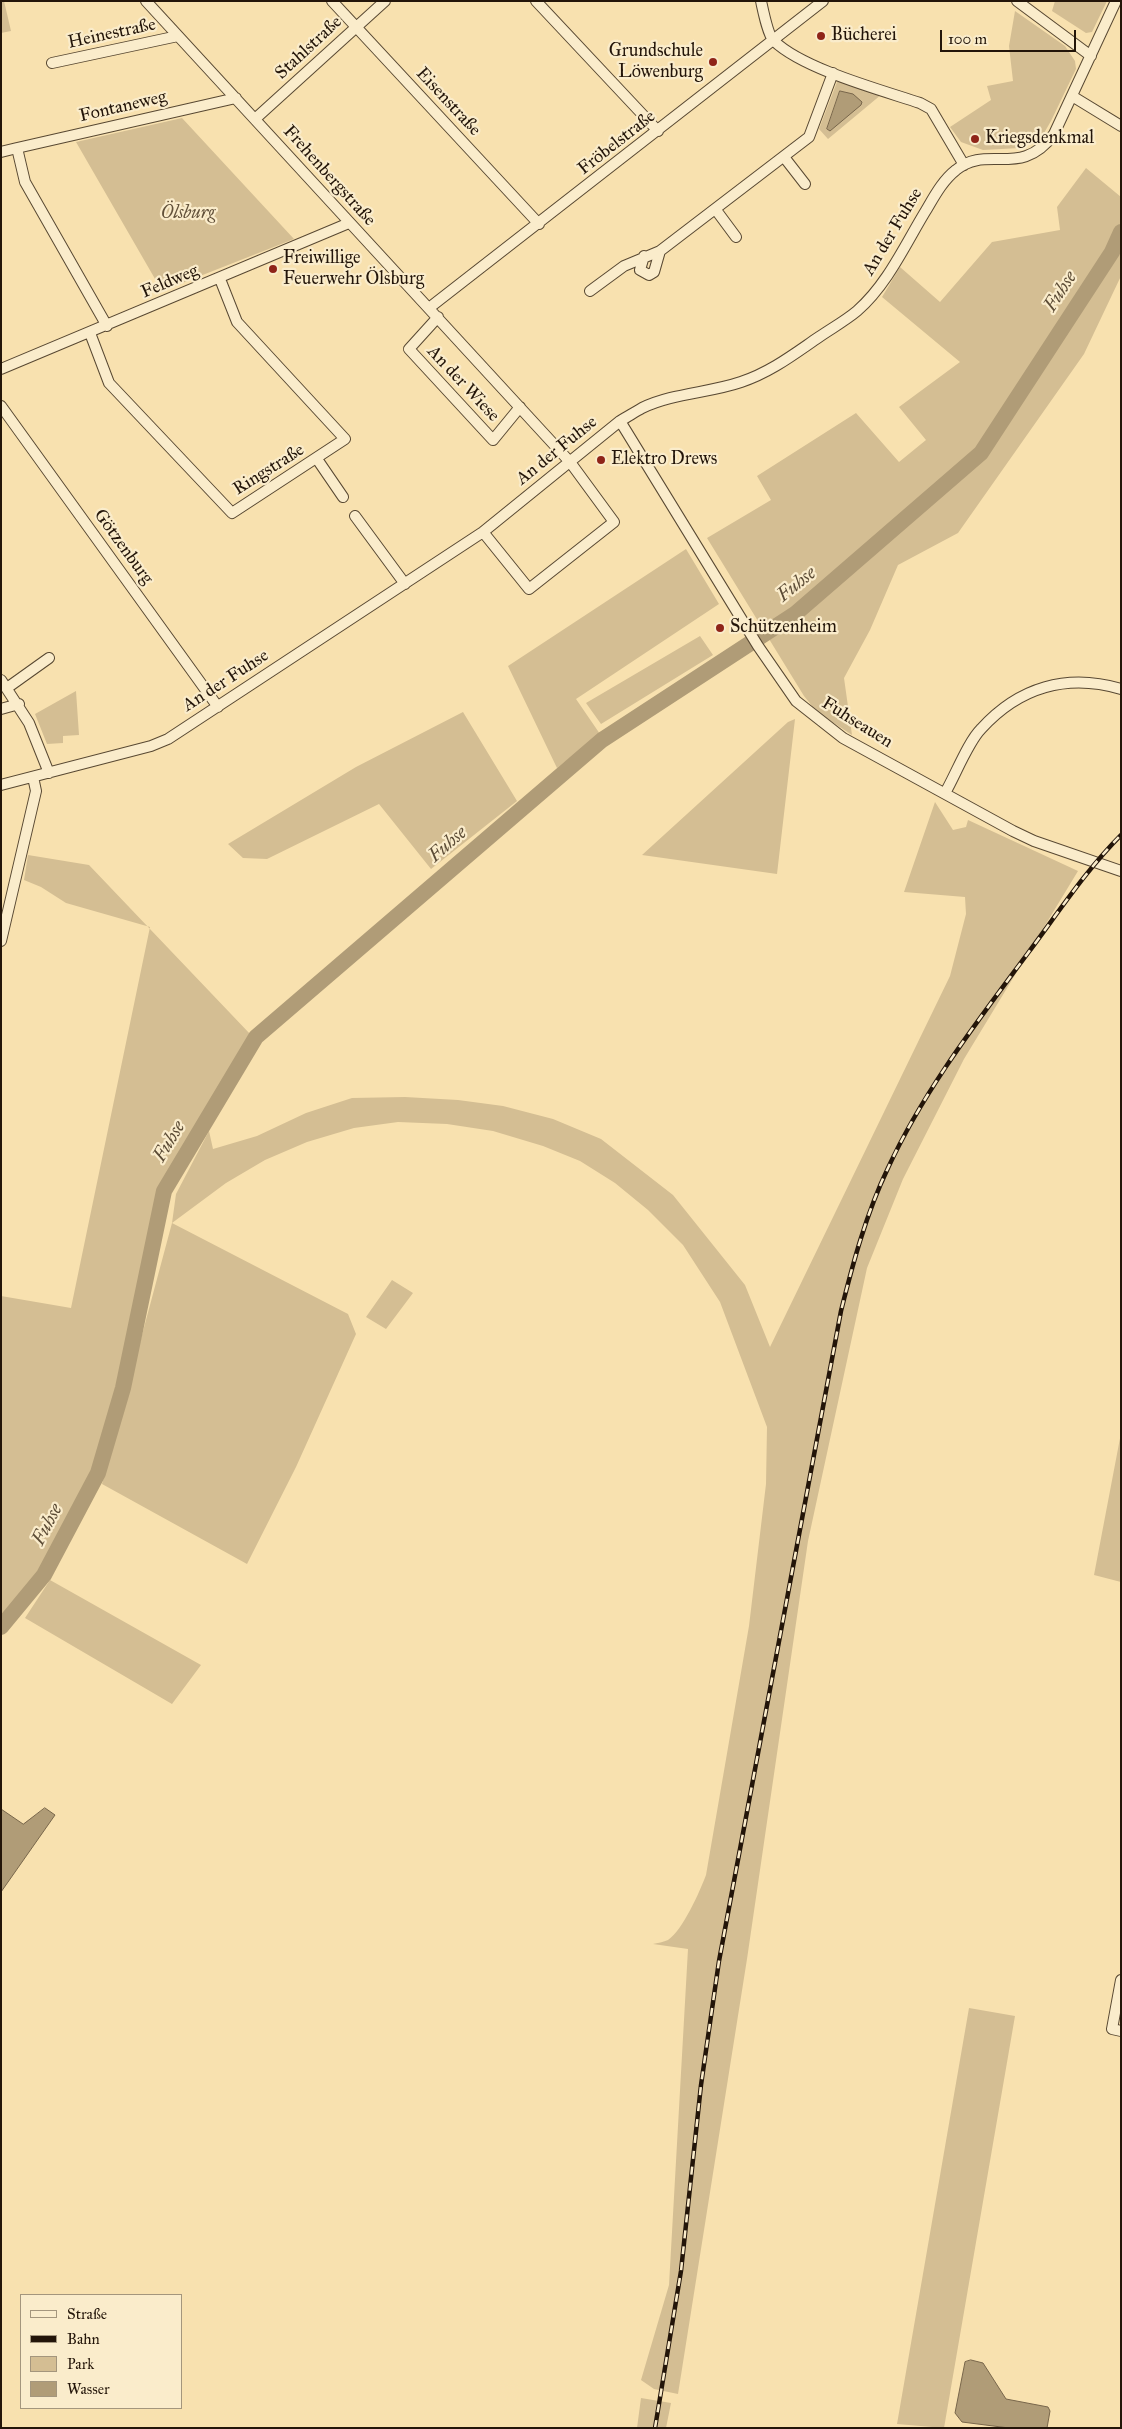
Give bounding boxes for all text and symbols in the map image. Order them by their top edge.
street label: Stahlstraße [271,12,347,84]
street label: Heinestraße [66,14,158,54]
scale bar [942,20,1078,52]
place label: Bücherei [831,25,897,47]
marker: Bücherei [815,30,827,42]
text: 100 m [948,30,987,48]
place label: Grundschule Löwenburg [609,41,703,84]
marker: Grundschule Löwenburg [707,56,719,68]
street label: Eisenstraße [411,63,485,141]
street label: Fontaneweg [77,86,169,128]
street label: Fröbelstraße [574,106,660,180]
street label: Frehenbergstraße [278,121,380,231]
place label: Kriegsdenkmal [985,128,1094,150]
marker: Kriegsdenkmal [969,133,981,145]
street label: An der Fuhse [858,184,928,280]
park label: Ölsburg [161,203,215,225]
place label: Freiwillige Feuerwehr Ölsburg [283,248,424,290]
street label: Feldweg [138,260,202,304]
marker: Freiwillige Feuerwehr Ölsburg [267,263,279,275]
water label: Fuhse [1040,268,1082,316]
street label: An der Wiese [422,341,504,427]
street label: An der Fuhse [512,412,602,490]
street label: Ringstraße [229,440,309,500]
place label: Elektro Drews [611,449,717,471]
marker: Elektro Drews [595,454,607,466]
street label: Götzenburg [89,505,157,589]
water label: Fuhse [773,562,821,608]
place label: Schützenheim [730,617,837,639]
marker: Schützenheim [714,622,726,634]
street label: An der Fuhse [179,645,273,717]
street label: Fuhseauen [818,693,896,753]
water label: Fuhse [424,822,472,868]
water label: Fuhse [149,1118,191,1166]
water label: Fuhse [28,1500,68,1550]
legend [20,2294,182,2409]
text: Straße [67,2305,107,2323]
text: Bahn [67,2330,100,2348]
text: Park [67,2355,94,2373]
text: Wasser [67,2380,110,2398]

